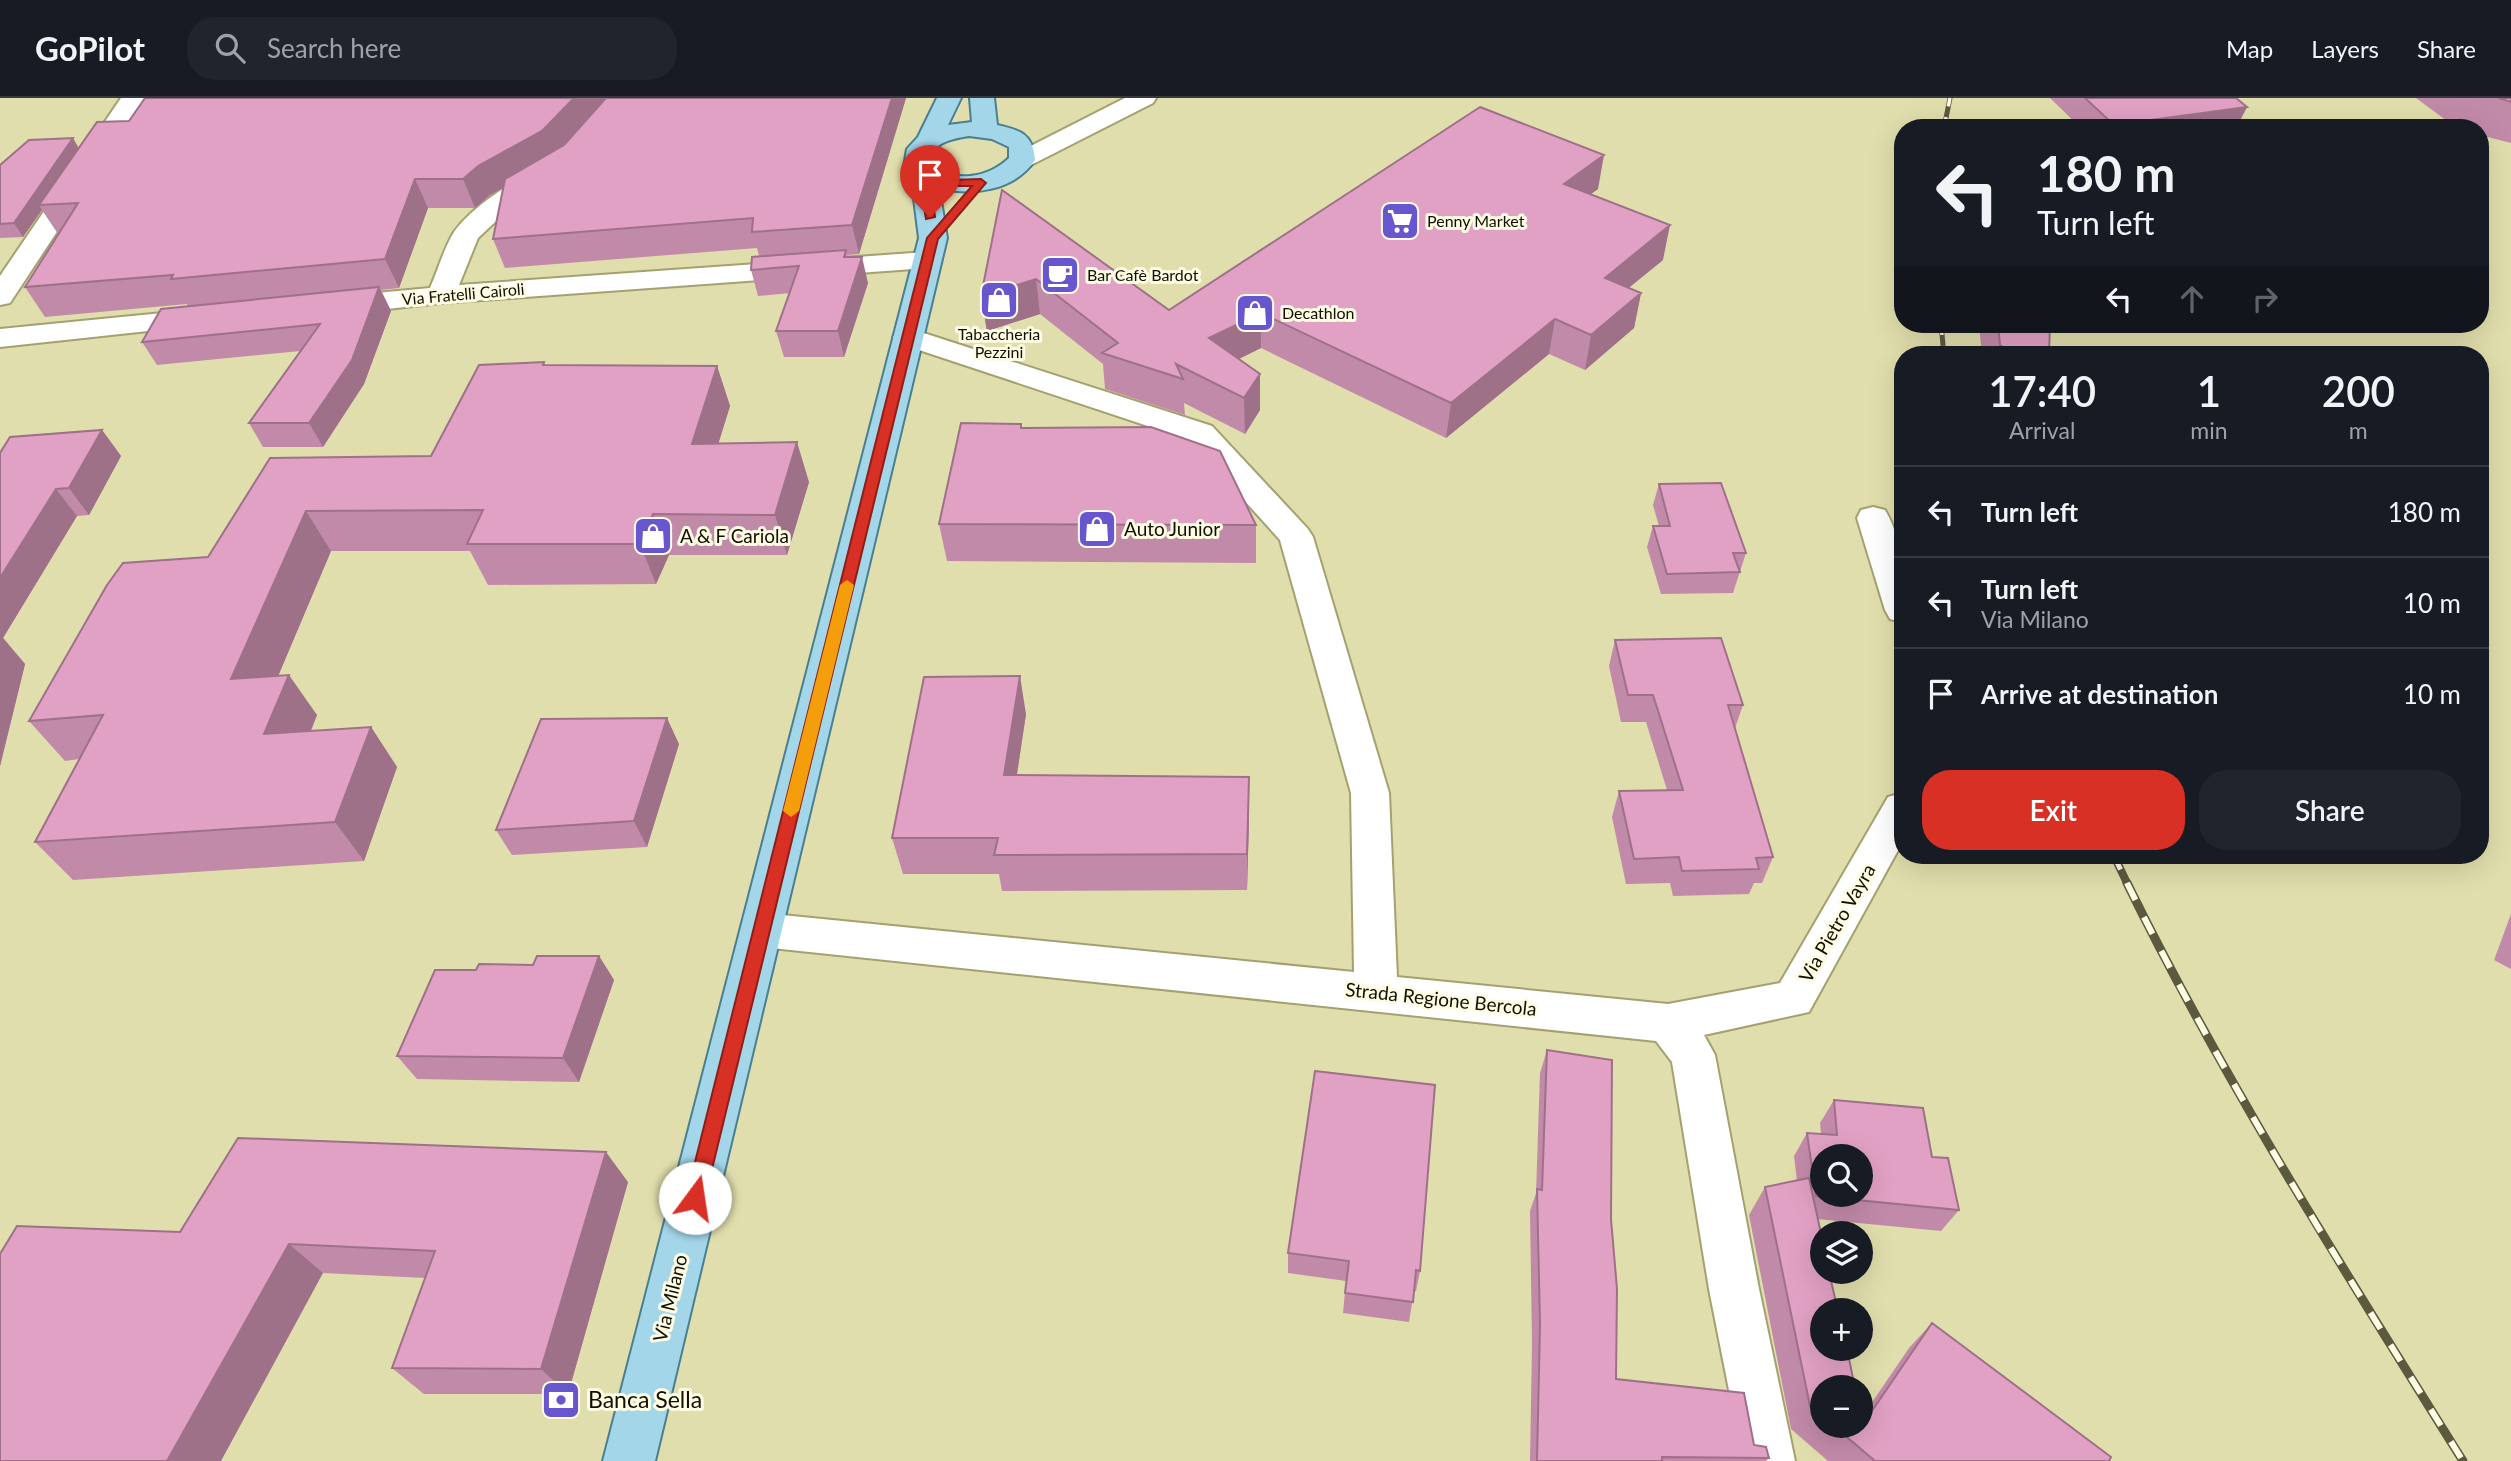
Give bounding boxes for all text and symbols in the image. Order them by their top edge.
search box [187,17,677,80]
text: GoPilot [35,28,145,68]
icon: search [211,29,249,67]
text: Search here [267,32,401,64]
text: Map [2226,34,2273,63]
text: Layers [2311,34,2379,63]
text: Share [2417,34,2476,63]
text: 180 m [2037,144,2175,202]
pin [900,145,960,217]
icon: left [1922,147,2013,238]
icon: arrive [911,156,949,194]
supermarket icon: Penny Market [1379,200,1421,242]
text: Turn left [2037,203,2154,242]
place label: Penny Market [1427,211,1525,230]
cafe icon: Bar Cafè Bardot [1039,254,1081,296]
place label: Bar Cafè Bardot [1087,265,1199,284]
street label: Via Fratelli Cairoli [401,279,525,308]
shop icon: Tabaccheria Pezzini [978,279,1020,321]
icon: left [2100,280,2138,318]
icon: ahead [2173,280,2211,318]
icon: right [2246,280,2284,318]
shop icon: Decathlon [1234,292,1276,334]
place label: Decathlon [1282,303,1354,322]
place label: Tabaccheria Pezzini [958,324,1040,361]
text: 17:40 [1988,366,2096,416]
text: 1 [2197,366,2221,416]
text: 200 [2322,366,2395,416]
text: Arrival [2009,416,2075,444]
text: min [2190,416,2228,444]
text: m [2349,416,2368,444]
icon: left [1922,493,1960,531]
text: Turn left [1981,496,2078,528]
text: 180 m [2388,496,2461,528]
shop icon: Auto Junior [1076,508,1118,550]
shop icon: A & F Cariola [632,515,674,557]
place label: Auto Junior [1124,517,1220,540]
place label: A & F Cariola [680,524,789,547]
text: Turn left [1981,573,2078,605]
icon: left [1922,584,1960,622]
text: 10 m [2403,587,2461,619]
text: Via Milano [1981,605,2089,633]
icon: arrive [1922,675,1960,713]
text: Arrive at destination [1981,678,2218,710]
text: 10 m [2403,678,2461,710]
button: Exit [1922,770,2185,850]
button: Share [2199,770,2461,850]
street label: Via Pietro Vayra [1793,860,1880,986]
street label: Strada Regione Bercola [1344,977,1538,1020]
map controls [1810,1144,1873,1438]
button: search [1810,1144,1873,1207]
position arrow [658,1161,732,1235]
button: layers [1810,1221,1873,1284]
street label: Via Milano [648,1252,691,1344]
button: + [1810,1298,1873,1361]
button: − [1810,1375,1873,1438]
bank icon: Banca Sella [540,1379,582,1421]
place label: Banca Sella [588,1385,702,1413]

